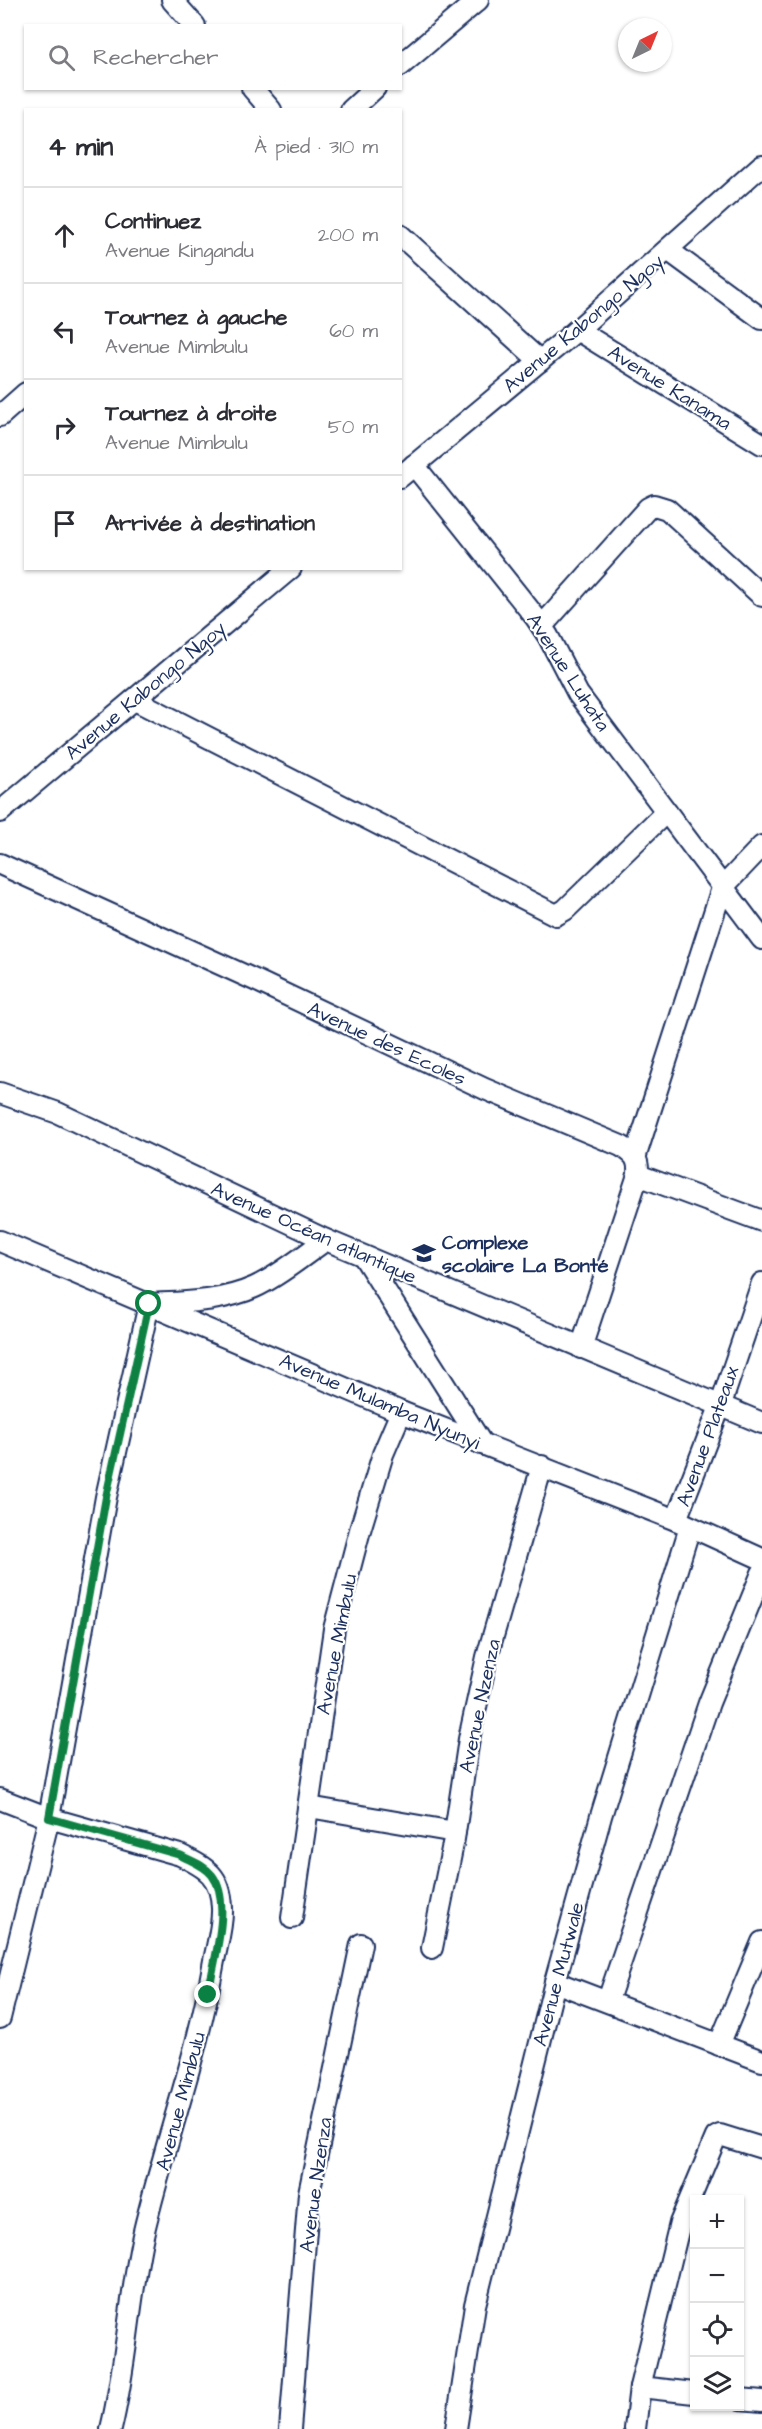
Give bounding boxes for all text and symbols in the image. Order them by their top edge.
north arrow [618,18,672,72]
search box [24,24,402,90]
icon: search [45,41,78,74]
text: Rechercher [93,42,218,73]
text: 4 min [48,129,113,165]
text: À pied · 310 m [254,133,378,161]
text: Continuez [105,206,201,237]
icon: ahead [48,219,81,252]
text: 200 m [318,221,378,249]
text: Avenue Kingandu [105,237,254,265]
street label: Avenue Kabongo Ngoy [497,248,671,400]
text: Tournez à gauche [105,302,287,333]
icon: left [48,315,81,348]
text: 60 m [329,317,378,345]
text: Avenue Mimbulu [105,333,248,361]
street label: Avenue Kanama [602,339,737,437]
text: Tournez à droite [105,398,277,429]
icon: right [48,411,81,444]
text: 50 m [328,413,378,441]
text: Avenue Mimbulu [105,429,248,457]
icon: arrive [48,507,81,540]
text: Arrivée à destination [105,508,315,539]
street label: Avenue Luhata [520,608,617,737]
street label: Avenue Kabongo Ngoy [59,615,233,767]
street label: Avenue des Ecoles [303,995,470,1093]
street label: Avenue Océan atlantique [206,1175,421,1291]
place label: Complexe scolaire La Bonté [442,1229,609,1280]
school or university icon: Complexe scolaire La Bonté [411,1240,437,1266]
route start [135,1290,161,1316]
street label: Avenue Mulamba Nyunyi [274,1347,484,1458]
street label: Avenue Plateaux [670,1362,747,1511]
street label: Avenue Mimbulu [310,1571,364,1717]
street label: Avenue Nzenza [452,1637,508,1776]
street label: Avenue Mutwale [526,1899,592,2049]
route end [194,1981,220,2007]
street label: Avenue Mimbulu [149,2029,213,2174]
street label: Avenue Nzenza [293,2116,339,2255]
map controls [690,2195,744,2411]
button: + [690,2195,744,2249]
button: − [690,2249,744,2303]
button: locate [690,2303,744,2357]
button: layers [690,2357,744,2411]

